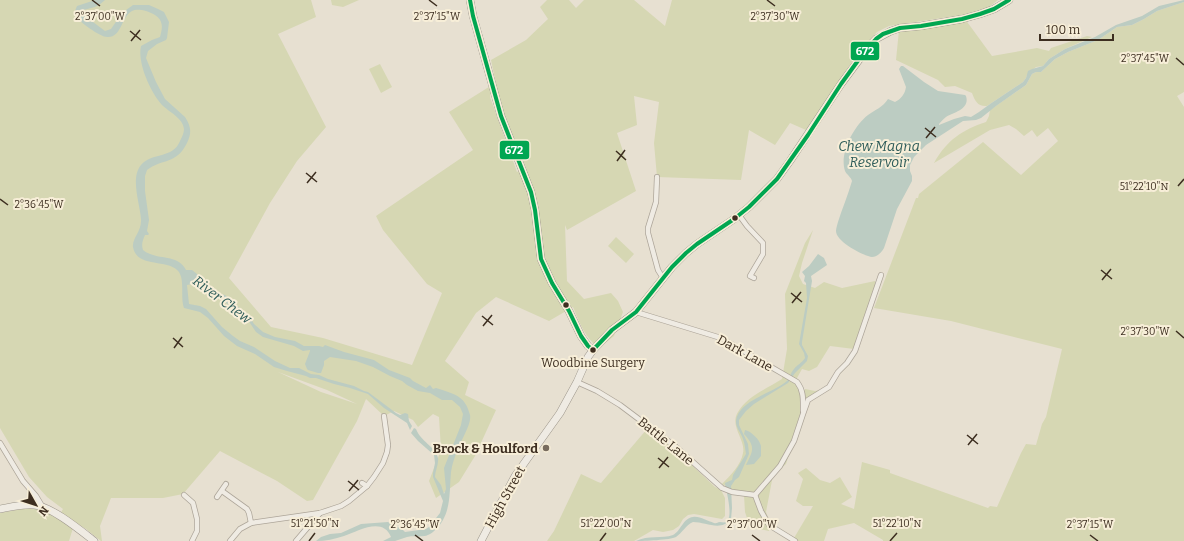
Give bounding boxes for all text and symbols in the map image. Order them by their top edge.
text: 2°37'00"W [75,11,126,23]
text: 2°37'15"W [414,11,461,23]
text: 2°37'30"W [750,11,800,23]
scale bar [1040,16,1113,42]
text: 100 m [1046,23,1081,37]
line badge: 672 [850,41,880,61]
text: 672 [856,45,874,58]
text: 2°37'45"W [1121,53,1170,65]
water label: Chew Magna Reservoir [838,138,920,171]
line badge: 672 [499,140,530,160]
text: 672 [505,144,523,157]
text: 51°22'10"N [1120,181,1168,193]
text: 2°36'45"W [14,199,64,211]
unlabelled marker [730,213,740,223]
water label: River Chew [189,272,256,328]
unlabelled marker [561,300,571,310]
text: 2°37'30"W [1120,326,1170,338]
street label: Dark Lane [715,332,775,374]
marker: Woodbine Surgery [588,345,598,355]
place label: Woodbine Surgery [541,356,646,370]
street label: Battle Lane [635,414,697,468]
place label: Brock & Houlford [433,441,538,456]
marker: Brock & Houlford [541,443,551,453]
street label: High Street [482,463,528,531]
north arrow [16,485,56,525]
text: N [35,504,51,519]
text: 51°21'50"N [291,518,339,530]
text: 51°22'00"N [580,518,632,530]
text: 51°22'10"N [873,518,921,530]
text: 2°36'45"W [390,519,440,531]
text: 2°37'00"W [727,519,778,531]
text: 2°37'15"W [1067,519,1114,531]

